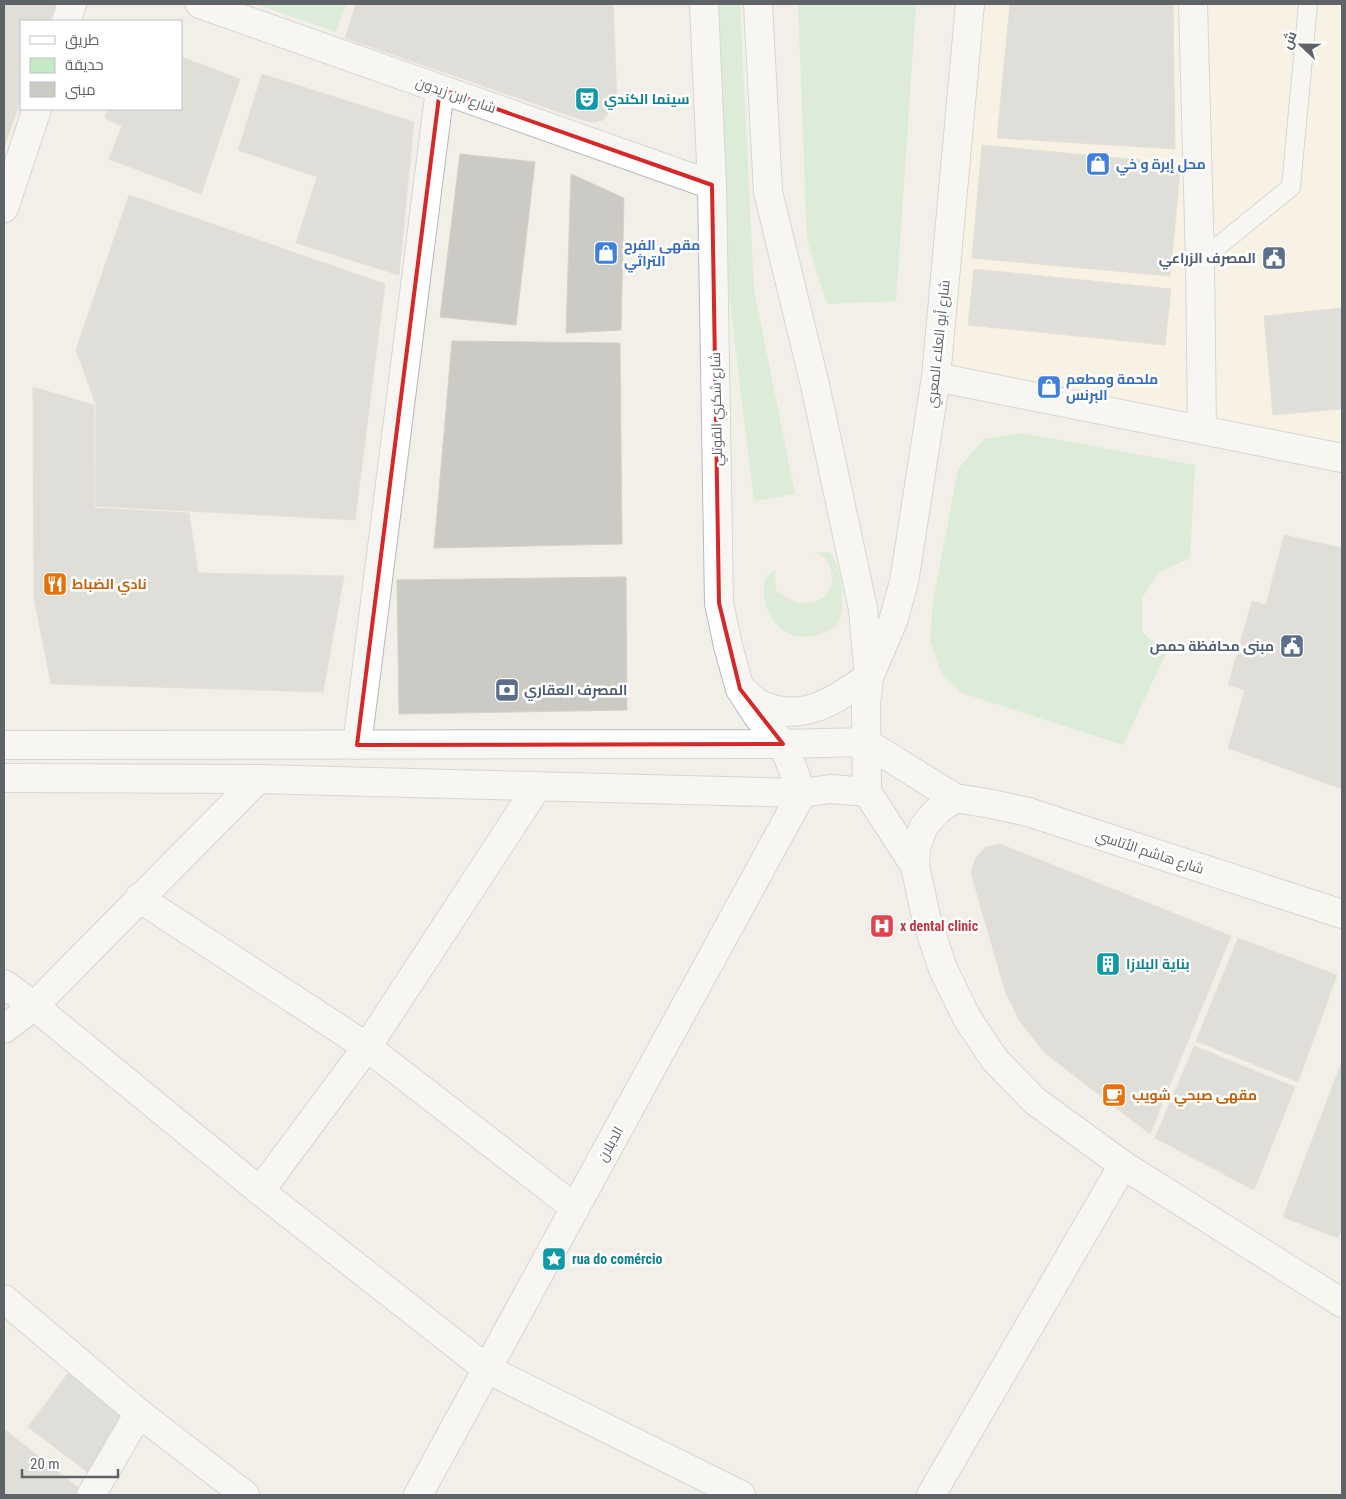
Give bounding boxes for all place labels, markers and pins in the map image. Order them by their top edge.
theatre icon: سينما الكندي [574,86,600,112]
place label: سينما الكندي [604,91,690,110]
shop icon: محل إبرة و خي [1085,151,1111,177]
place label: محل إبرة و خي [1116,156,1206,176]
place label: مقهى الفرح التراثي [624,237,700,273]
shop icon: مقهى الفرح التراثي [593,240,619,266]
public building icon: المصرف الزراعي [1261,245,1287,271]
place label: المصرف الزراعي [1159,250,1256,270]
place label: ملحمة ومطعم البرنس [1066,371,1158,404]
shop icon: ملحمة ومطعم البرنس [1036,374,1062,400]
restaurant icon: نادي الضباط [42,571,68,597]
place label: نادي الضباط [72,576,147,595]
public building icon: مبنى محافظة حمص [1279,633,1305,659]
place label: مبنى محافظة حمص [1150,638,1274,655]
bank icon: المصرف العقاري [494,677,520,703]
place label: المصرف العقاري [524,682,627,701]
hospital icon: x dental clinic [869,913,895,939]
place label: x dental clinic [900,918,979,934]
building icon: بناية البلازا [1095,951,1121,977]
place label: بناية البلازا [1126,956,1190,973]
cafe icon: مقهى صبحي شويب [1101,1082,1127,1108]
place label: مقهى صبحي شويب [1132,1087,1257,1107]
place icon: rua do comércio [541,1246,567,1272]
place label: rua do comércio [572,1251,662,1267]

